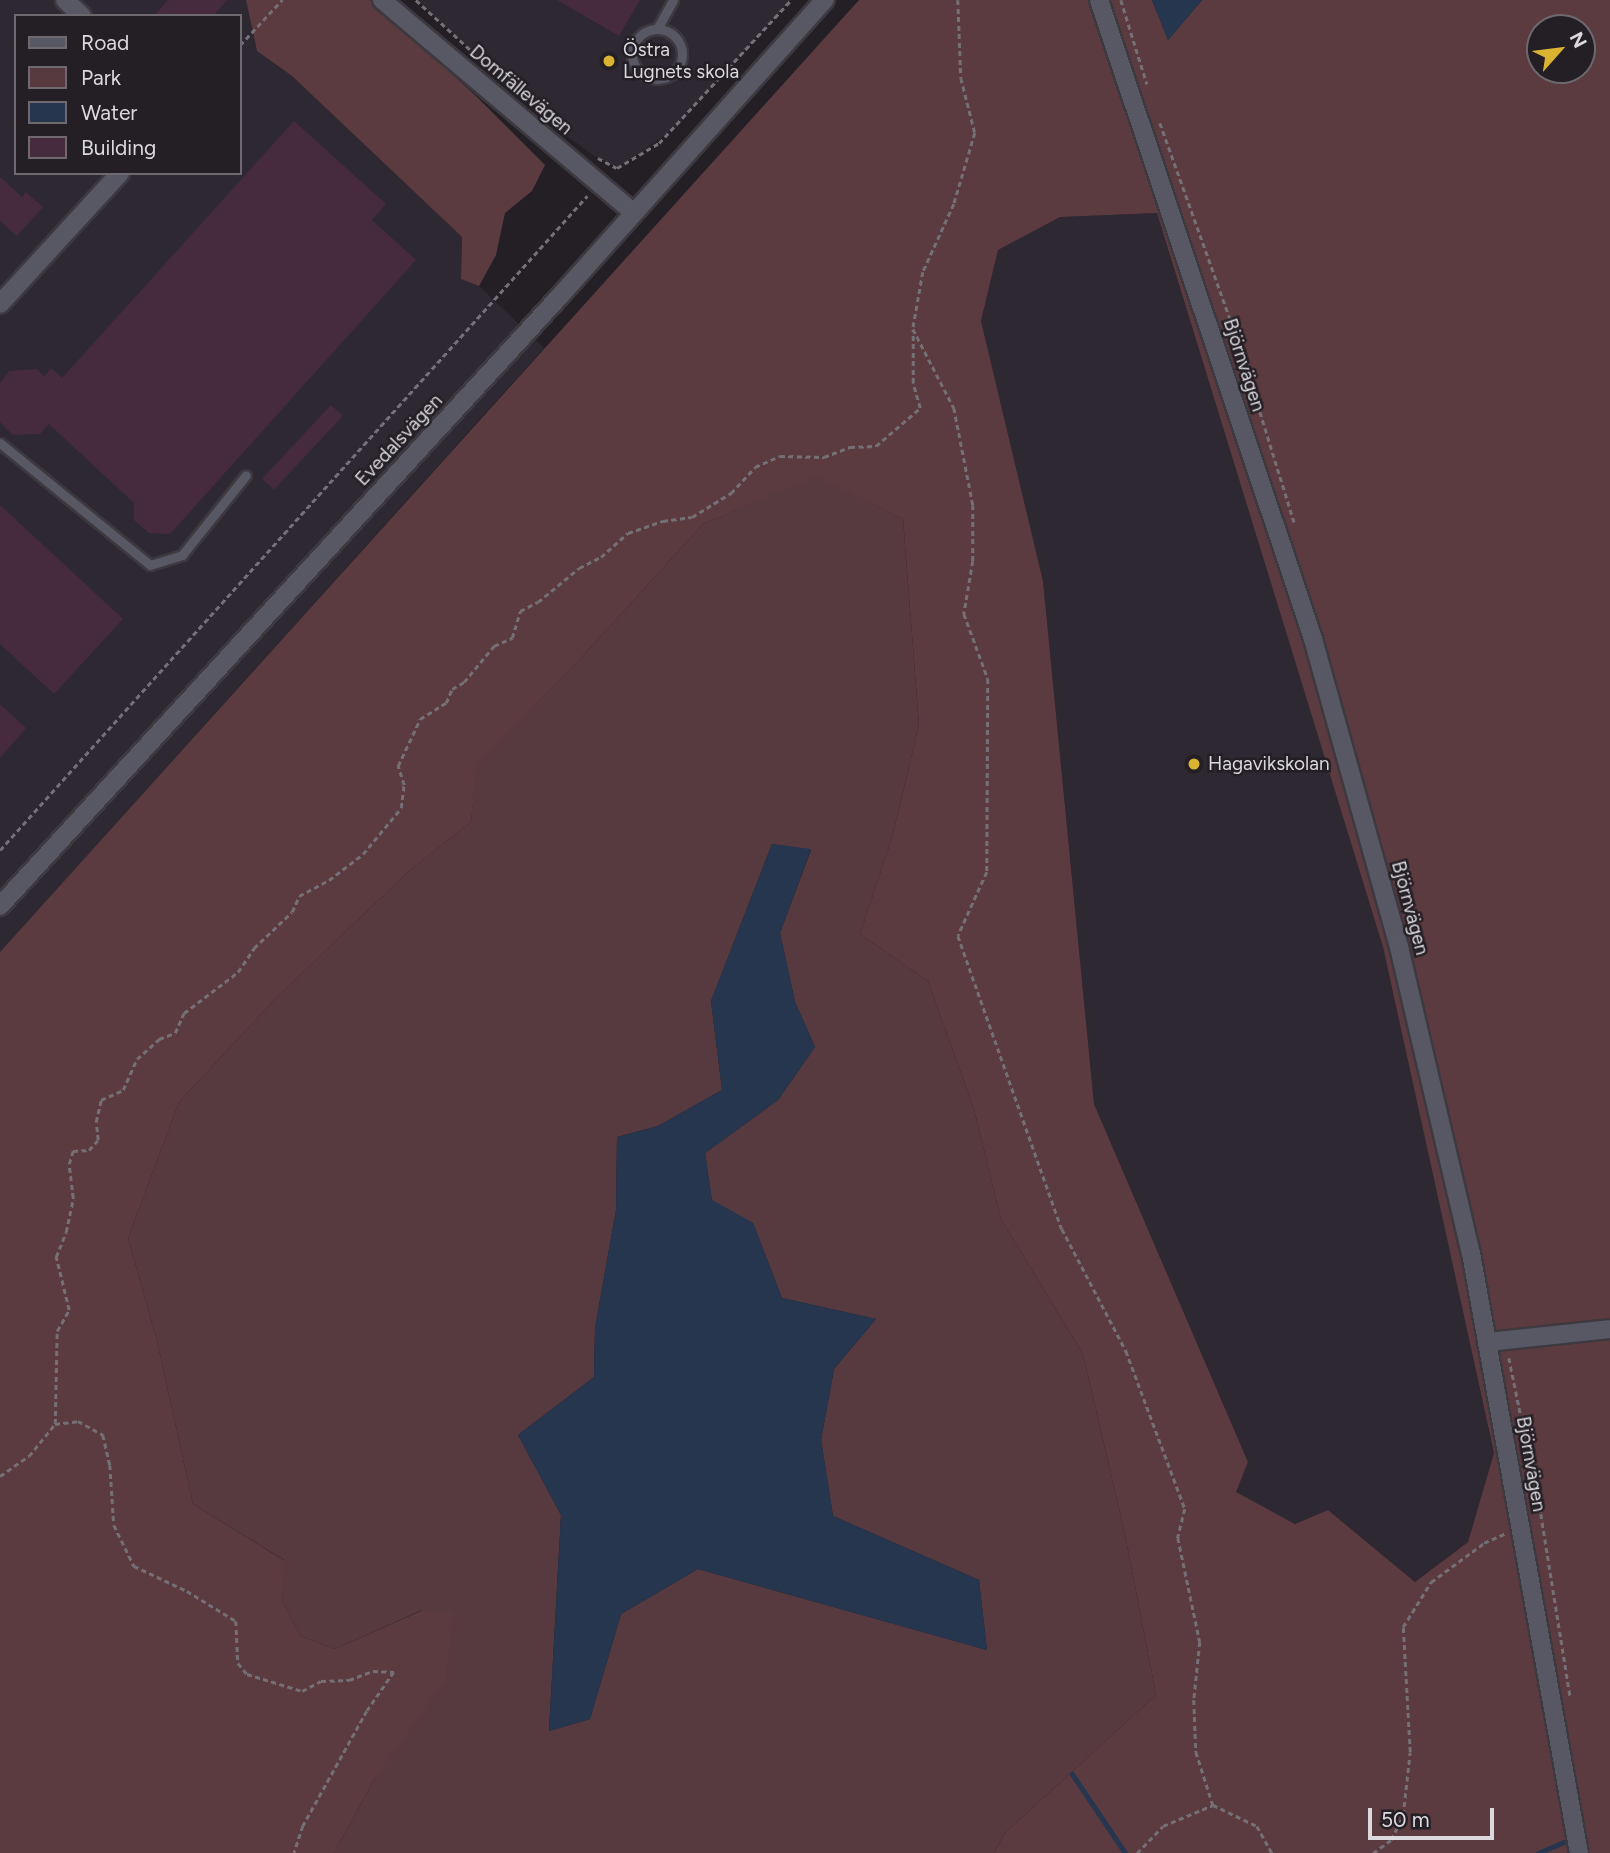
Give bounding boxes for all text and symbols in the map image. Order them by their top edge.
legend [14,14,242,175]
north arrow [1526,14,1596,84]
text: N [1565,28,1592,52]
text: Road [81,30,129,55]
place label: Östra Lugnets skola [623,39,739,83]
street label: Domfällevägen [465,40,577,140]
marker: Östra Lugnets skola [601,53,617,69]
text: Park [81,65,121,90]
text: Water [81,100,137,125]
text: Building [81,135,156,160]
street label: Björnvägen [1218,316,1270,414]
street label: Evedalsvägen [351,390,447,490]
place label: Hagavikskolan [1208,753,1330,775]
marker: Hagavikskolan [1186,756,1202,772]
street label: Björnvägen [1387,859,1433,957]
street label: Björnvägen [1511,1415,1551,1513]
scale bar [1372,1794,1498,1838]
text: 50 m [1381,1807,1430,1832]

